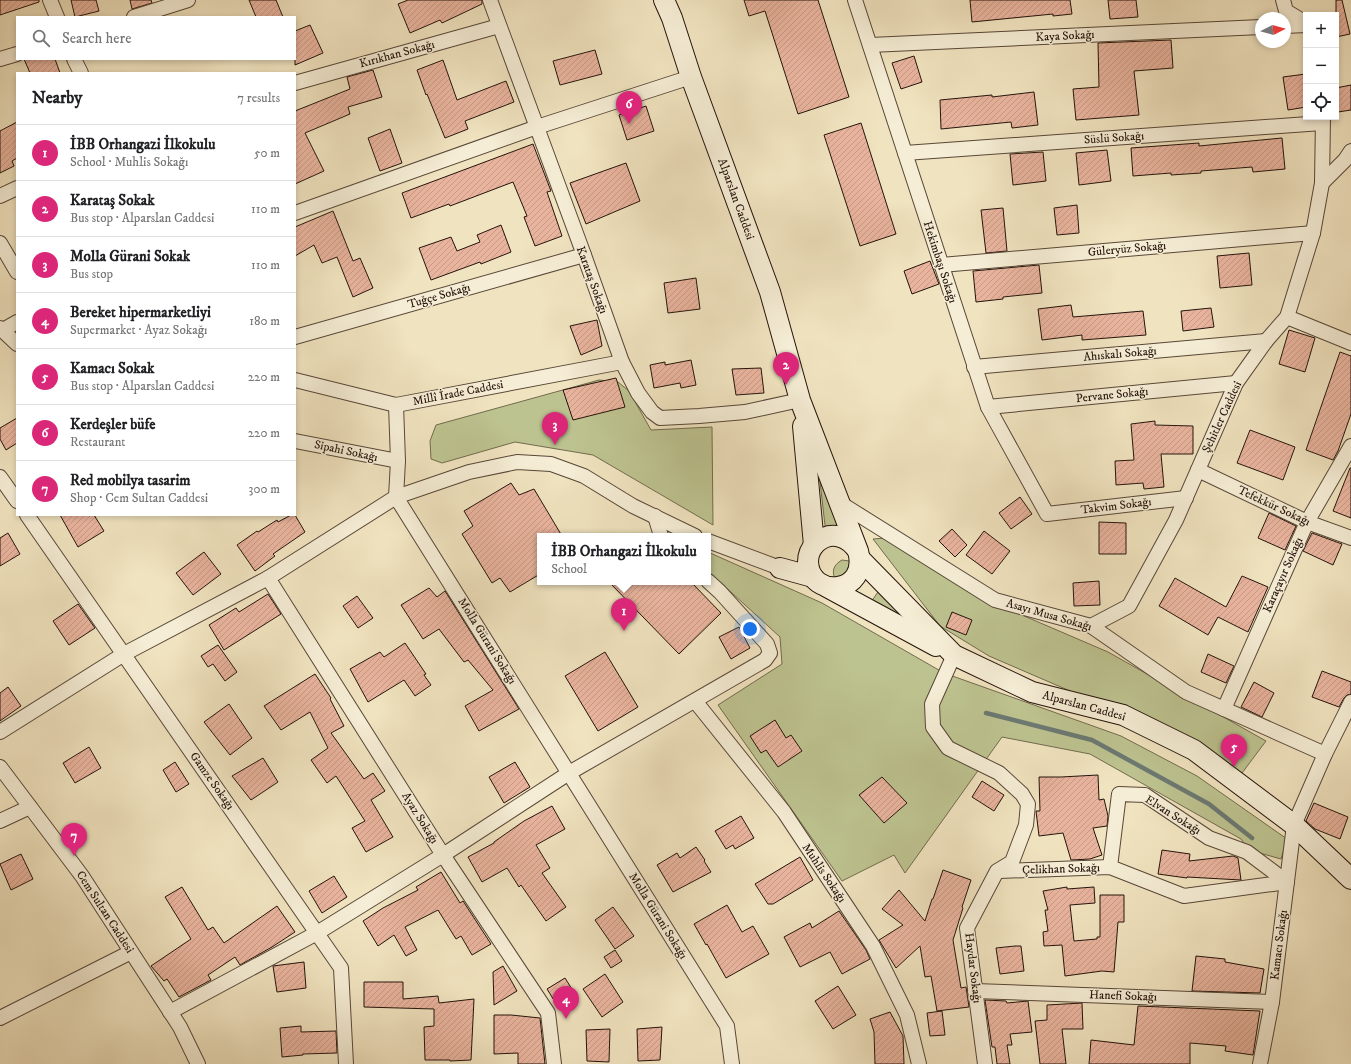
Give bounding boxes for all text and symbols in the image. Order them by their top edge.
north arrow [1255,12,1291,48]
map controls [1303,12,1339,120]
button: + [1303,12,1339,48]
search box [16,16,296,60]
icon: search [30,27,52,49]
street label: Kaya Sokağı [1035,27,1095,45]
text: Search here [62,29,131,48]
street label: Kırıkhan Sokağı [358,37,436,71]
button: − [1303,48,1339,84]
button: locate [1303,84,1339,120]
text: Nearby [32,87,82,109]
text: 7 results [237,90,280,106]
pin: 6 [616,91,642,124]
street label: Süslü Sokağı [1084,128,1144,148]
text: İBB Orhangazi İlkokulu [70,135,215,154]
text: 1 [43,145,47,161]
text: 50 m [254,145,280,161]
text: School · Muhlis Sokağı [70,154,188,170]
street label: Alparslan Caddesi [714,156,758,242]
text: Karataş Sokak [70,191,155,210]
text: 2 [42,201,48,217]
text: 110 m [251,201,280,217]
text: Bus stop · Alparslan Caddesi [70,210,214,226]
street label: Hekimbaşı Sokağı [920,219,960,305]
street label: Güleryüz Sokağı [1087,238,1167,260]
street label: Karataş Sokağı [573,244,611,316]
text: Molla Gürani Sokak [70,247,190,266]
text: 3 [43,257,47,273]
text: 110 m [251,257,280,273]
text: Bus stop [70,266,113,282]
street label: Tuğçe Sokağı [406,280,472,312]
text: Bereket hipermarketliyi [70,303,211,322]
text: 4 [41,313,49,329]
text: 180 m [249,313,280,329]
text: Supermarket · Ayaz Sokağı [70,322,207,338]
street label: Ahıskalı Sokağı [1083,343,1157,365]
pin: 2 [773,352,799,385]
text: Kamacı Sokak [70,359,154,378]
text: 5 [42,369,48,385]
text: 220 m [248,369,280,385]
street label: Millî İrade Caddesi [411,377,505,409]
text: Bus stop · Alparslan Caddesi [70,378,214,394]
street label: Şehitler Caddesi [1199,379,1245,455]
street label: Pervane Sokağı [1075,384,1149,406]
pin: 3 [542,412,568,445]
text: Kerdeşler büfe [70,415,156,434]
text: 6 [42,425,48,441]
text: 220 m [248,425,280,441]
text: Restaurant [70,434,126,450]
street label: Sipahi Sokağı [313,437,379,465]
text: Red mobilya tasarim [70,471,191,490]
text: 7 [42,481,48,497]
text: 300 m [249,481,280,497]
street label: Tefekkür Sokağı [1235,483,1313,529]
text: Shop · Cem Sultan Caddesi [70,490,208,506]
street label: Takvim Sokağı [1080,494,1152,518]
popup [537,533,711,585]
street label: Karaçayır Sokağı [1260,535,1306,615]
text: İBB Orhangazi İlkokulu [551,542,697,561]
text: School [551,561,587,577]
street label: Molla Gürani Sokağı [454,595,520,687]
street label: Asayı Musa Sokağı [1004,596,1094,634]
pin: 1 [611,598,637,631]
your location [740,619,760,639]
street label: Alparslan Caddesi [1041,688,1127,724]
pin: 5 [1221,734,1247,767]
street label: Gamze Sokağı [187,749,237,813]
street label: Ayaz Sokağı [398,789,442,847]
street label: Elvan Sokağı [1142,792,1204,838]
pin: 7 [61,823,87,856]
street label: Muhlis Sokağı [799,841,849,905]
street label: Çelikhan Sokağı [1022,860,1100,878]
street label: Cem Sultan Caddesi [73,868,137,956]
street label: Molla Gürani Sokağı [625,870,691,962]
street label: Kamacı Sokağı [1267,909,1291,981]
street label: Haydar Sokağı [961,932,985,1004]
pin: 4 [553,986,579,1019]
street label: Hanefi Sokağı [1089,987,1157,1005]

